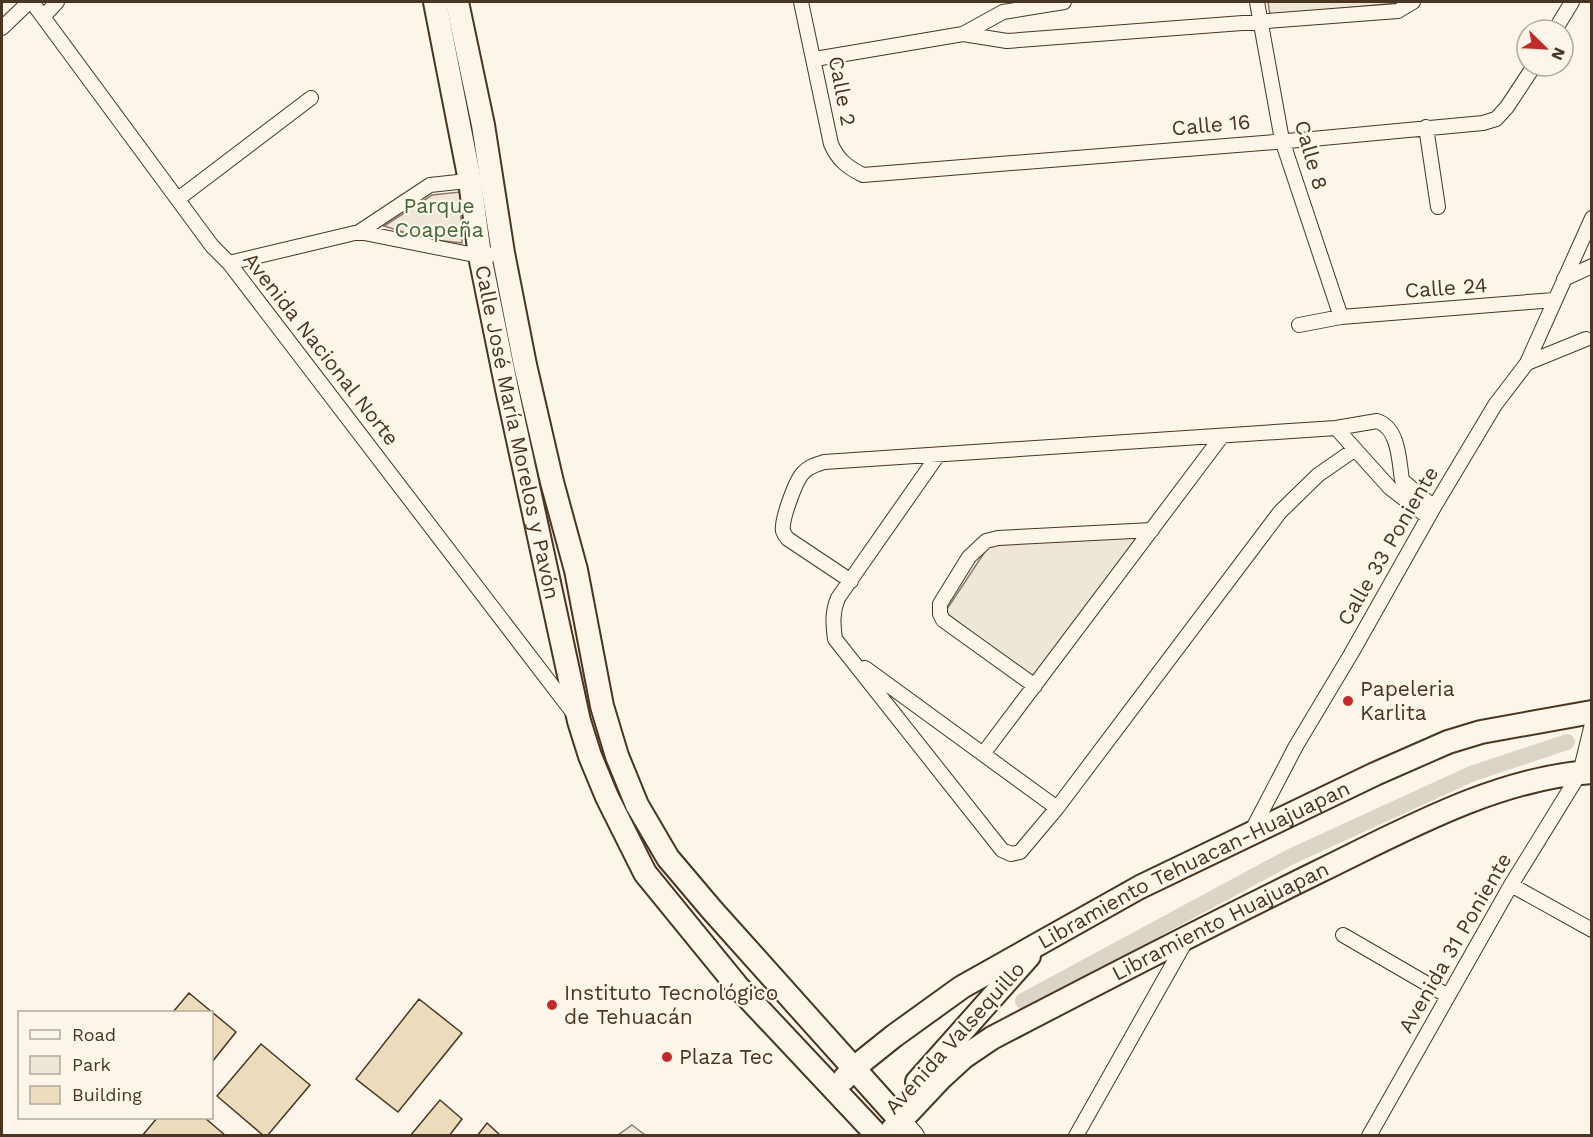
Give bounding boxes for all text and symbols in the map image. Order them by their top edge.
north arrow [1515,18,1575,78]
text: N [1547,45,1569,63]
street label: Calle 2 [823,54,862,128]
street label: Calle 16 [1171,109,1251,140]
street label: Calle 8 [1290,117,1333,193]
park label: Parque Coapeña [394,193,484,242]
street label: Avenida Nacional Norte [238,247,405,450]
street label: Calle José María Morelos y Pavón [470,263,565,601]
street label: Calle 24 [1404,272,1488,303]
street label: Calle 33 Poniente [1332,462,1443,630]
place label: Papeleria Karlita [1360,676,1455,725]
marker: Papeleria Karlita [1341,694,1355,708]
street label: Libramiento Tehuacan-Huajuapan [1033,775,1354,954]
street label: Avenida 31 Poniente [1393,848,1516,1037]
street label: Libramiento Huajuapan [1108,856,1333,986]
street label: Avenida Valsequillo [879,956,1030,1119]
place label: Instituto Tecnológico de Tehuacán [564,980,778,1029]
marker: Instituto Tecnológico de Tehuacán [545,998,559,1012]
legend [18,1011,213,1119]
text: Road [72,1024,116,1045]
place label: Plaza Tec [679,1044,774,1069]
marker: Plaza Tec [660,1050,674,1064]
text: Park [72,1054,111,1075]
text: Building [72,1084,142,1105]

